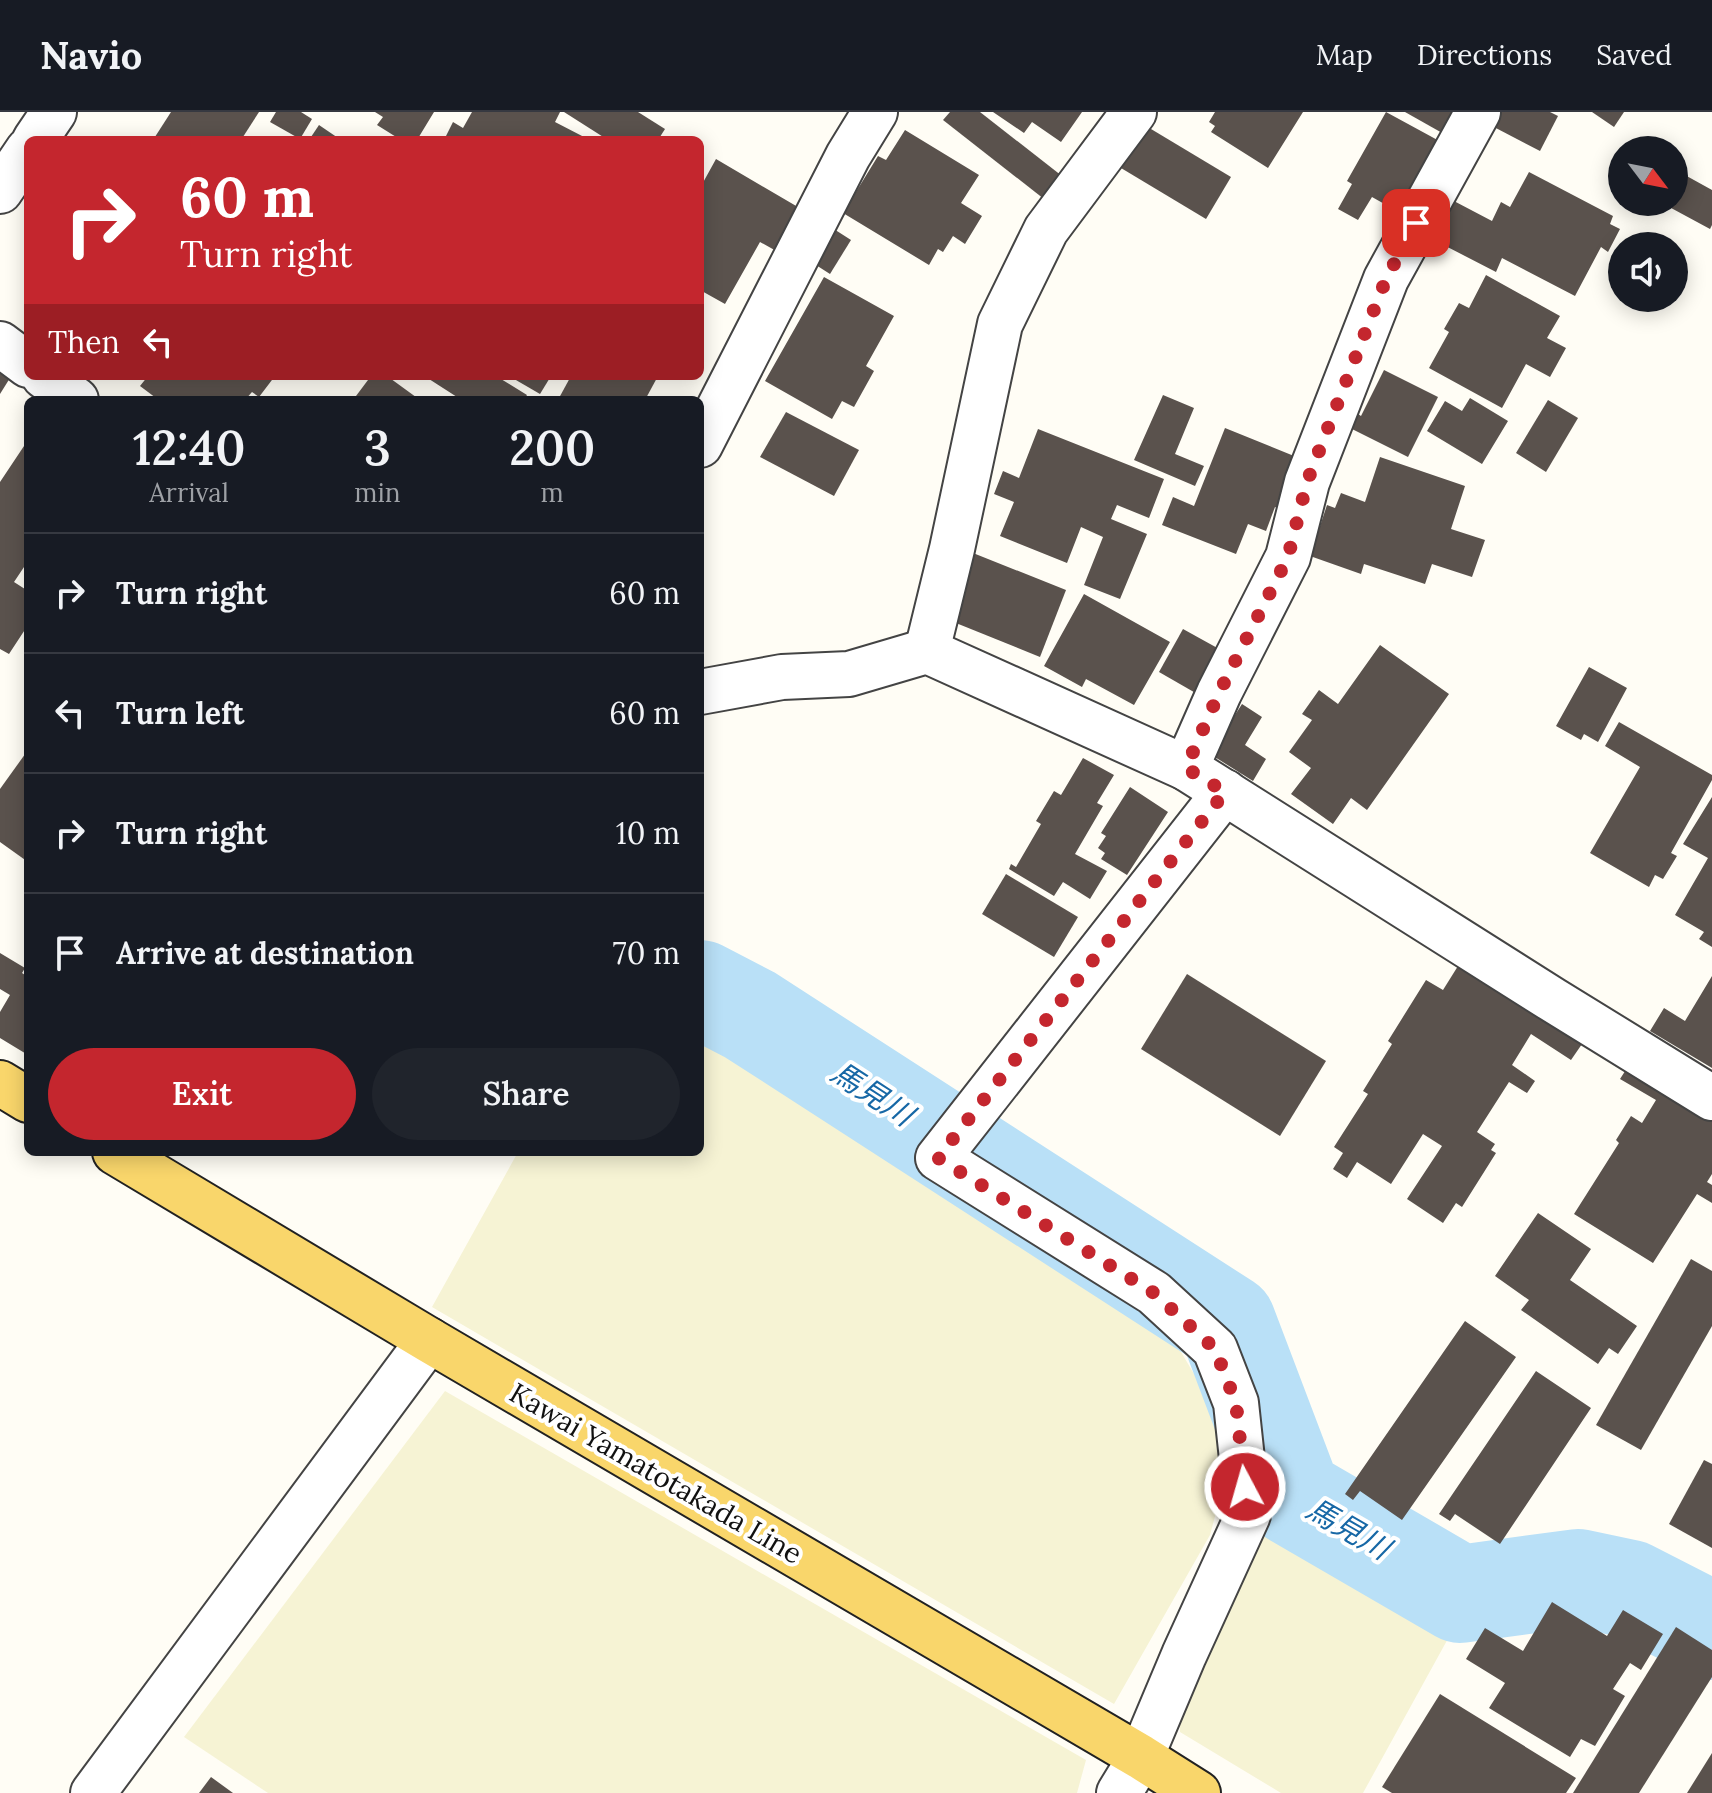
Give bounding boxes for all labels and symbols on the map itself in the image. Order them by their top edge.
north arrow [1608,136,1688,216]
pin [1382,189,1450,257]
water label: 馬見川 [824,1053,923,1135]
street label: Kawai Yamatotakada Line [503,1374,809,1572]
position arrow [1203,1445,1287,1529]
water label: 馬見川 [1300,1489,1400,1569]

